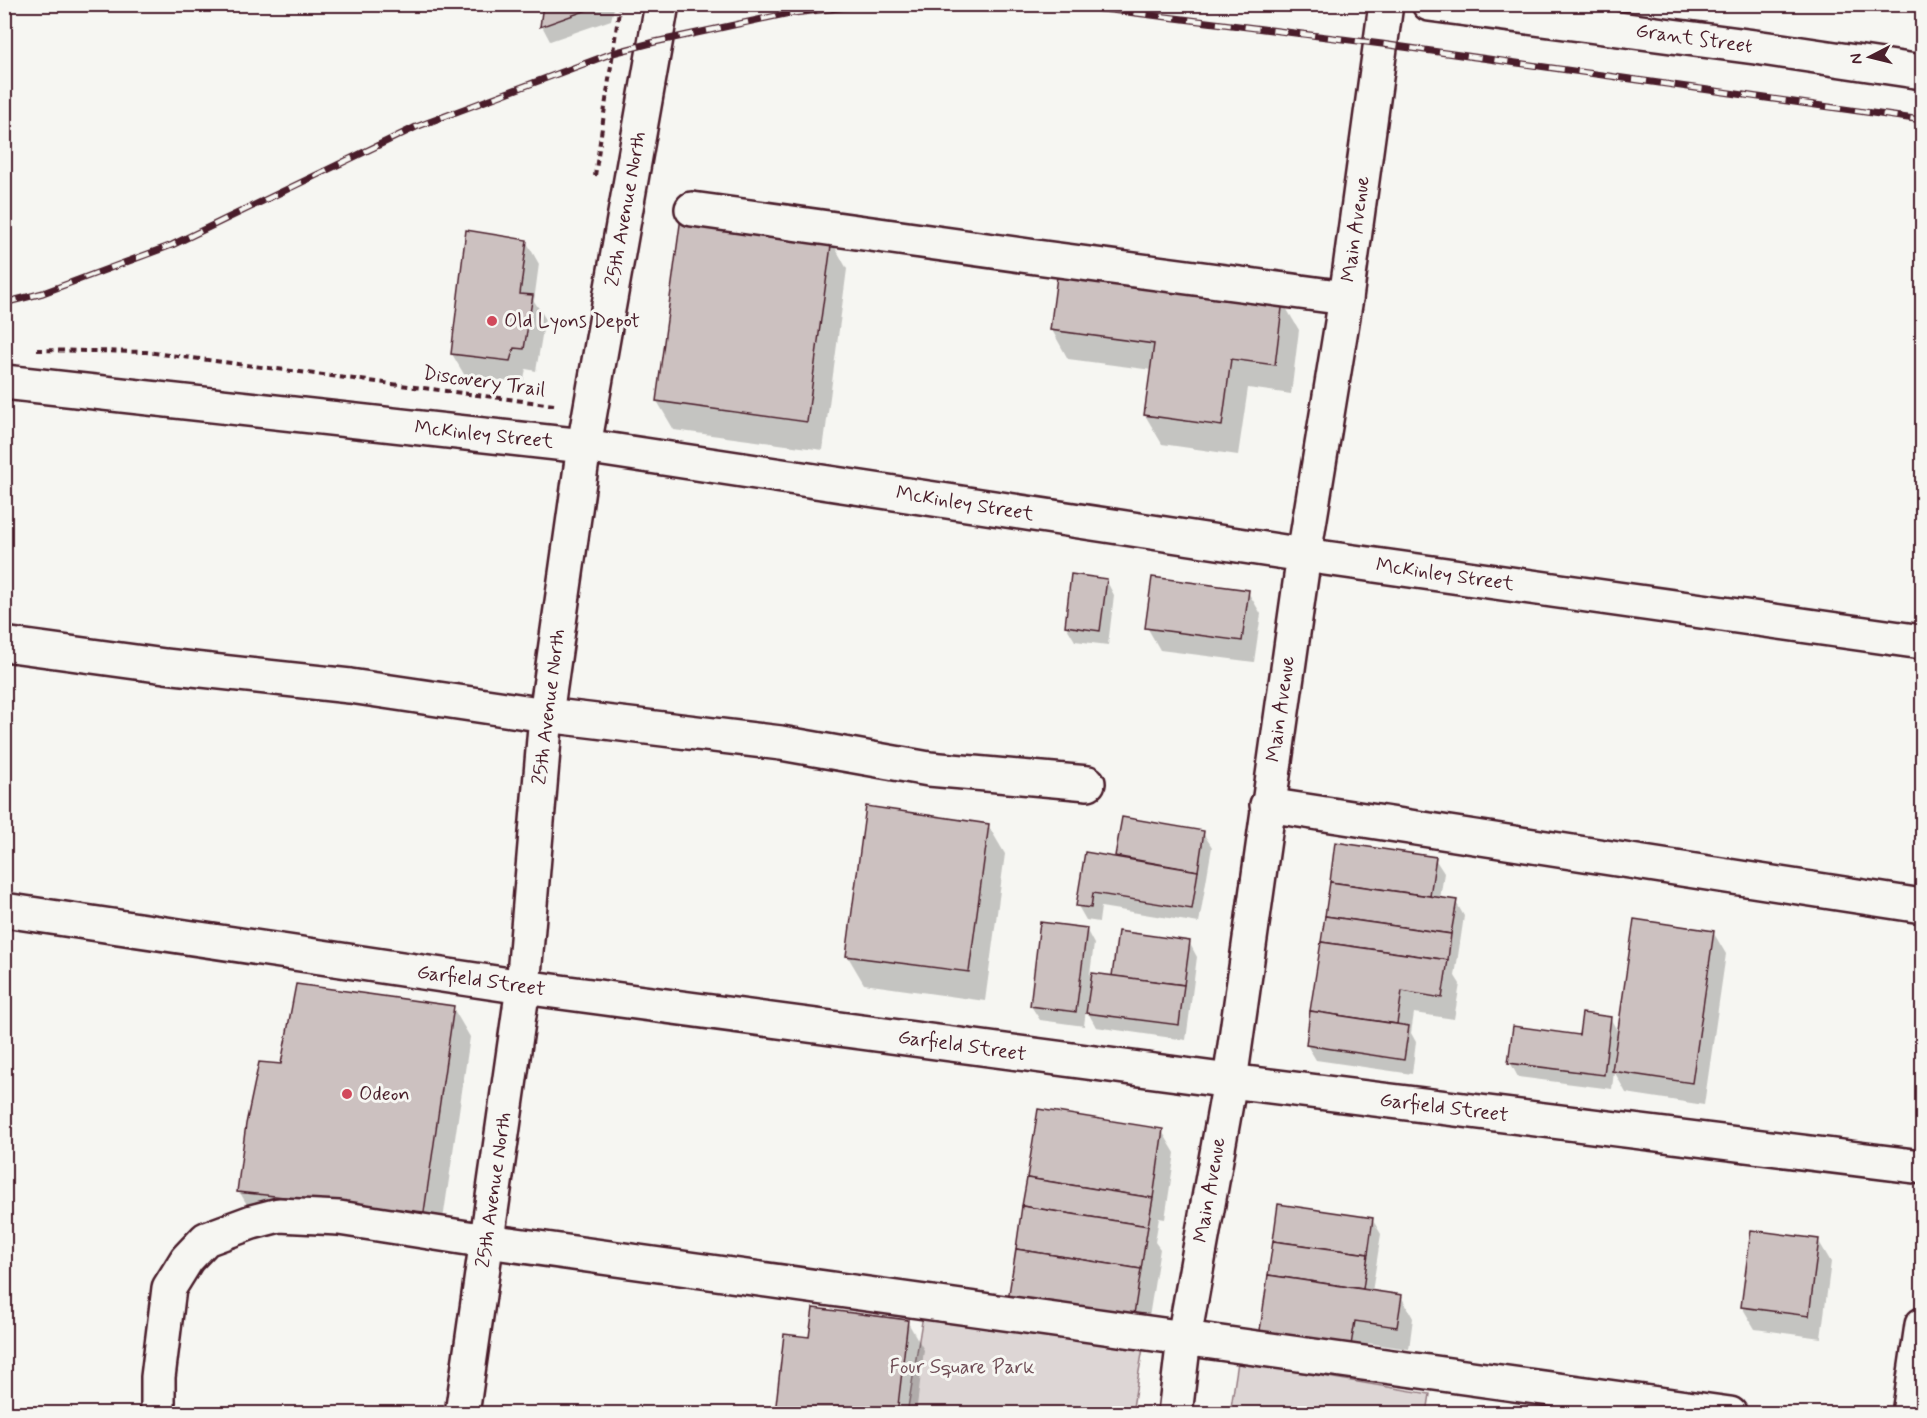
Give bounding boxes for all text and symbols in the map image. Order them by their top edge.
street label: Grant Street [1634,17,1754,61]
north arrow [1840,27,1900,87]
text: N [1846,52,1868,65]
street label: 25th Avenue North [599,129,653,289]
street label: Main Avenue [1335,174,1377,284]
place label: Old Lyons Depot [504,308,640,335]
marker: Old Lyons Depot [485,314,499,328]
street label: Discovery Trail [421,360,547,404]
street label: McKinley Street [413,414,555,456]
street label: McKinley Street [894,480,1036,528]
street label: McKinley Street [1374,552,1516,598]
street label: 25th Avenue North [526,628,572,786]
street label: Main Avenue [1260,654,1302,764]
street label: Garfield Street [415,959,547,1003]
street label: Garfield Street [896,1024,1028,1068]
place label: Odeon [359,1081,410,1108]
marker: Odeon [340,1087,354,1101]
street label: Garfield Street [1378,1087,1510,1129]
street label: 25th Avenue North [470,1110,518,1270]
street label: Main Avenue [1187,1135,1233,1245]
park label: Four Square Park [889,1354,1035,1381]

